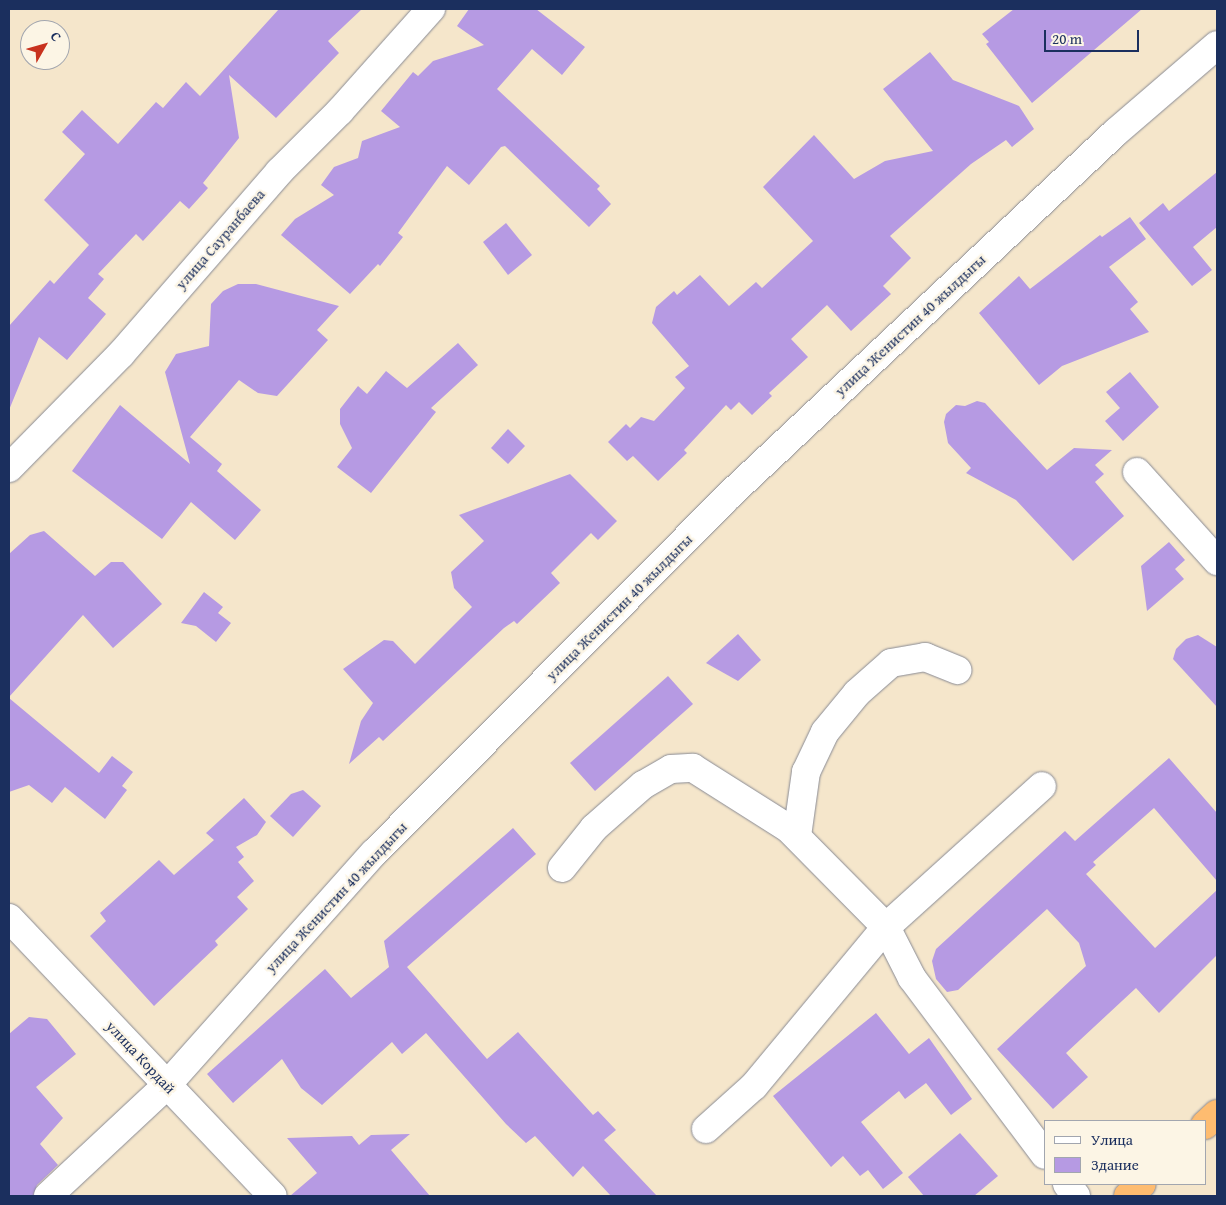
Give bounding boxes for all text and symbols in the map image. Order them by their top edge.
north arrow [20,20,70,70]
scale bar [1046,20,1141,52]
text: С [46,27,66,46]
text: 20 m [1052,28,1082,49]
street label: улица Сауранбаева [172,185,268,293]
street label: улица Женистин 40 жылдыгы [831,250,989,400]
street label: улица Женистин 40 жылдыгы [542,530,696,684]
street label: улица Женистин 40 жылдыгы [261,818,411,976]
street label: улица Кордай [103,1017,179,1097]
legend [1044,1120,1206,1185]
text: Улица [1091,1129,1133,1150]
text: Здание [1091,1154,1139,1175]

